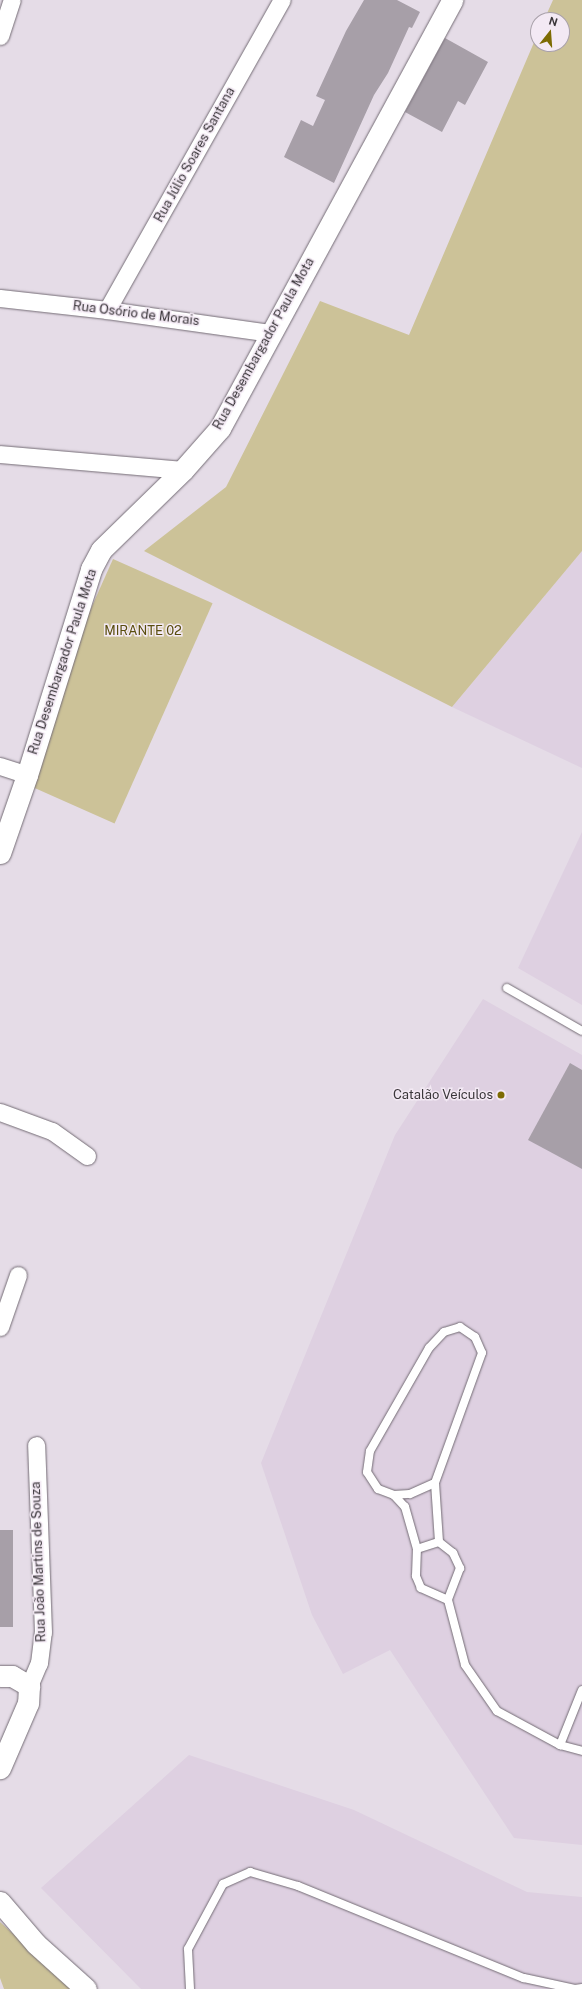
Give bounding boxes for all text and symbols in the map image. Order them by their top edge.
north arrow [530,12,570,52]
text: N [547,14,559,28]
street label: Rua Júlio Soares Santana [151,85,239,225]
street label: Rua Desembargador Paula Mota [210,255,318,433]
street label: Rua Osório de Morais [72,298,200,330]
street label: Rua Desembargador Paula Mota [26,567,100,757]
park label: MIRANTE 02 [104,623,182,639]
place label: Catalão Veículos [393,1087,493,1103]
marker: Catalão Veículos [496,1090,506,1100]
street label: Rua João Martins de Souza [28,1481,50,1643]

